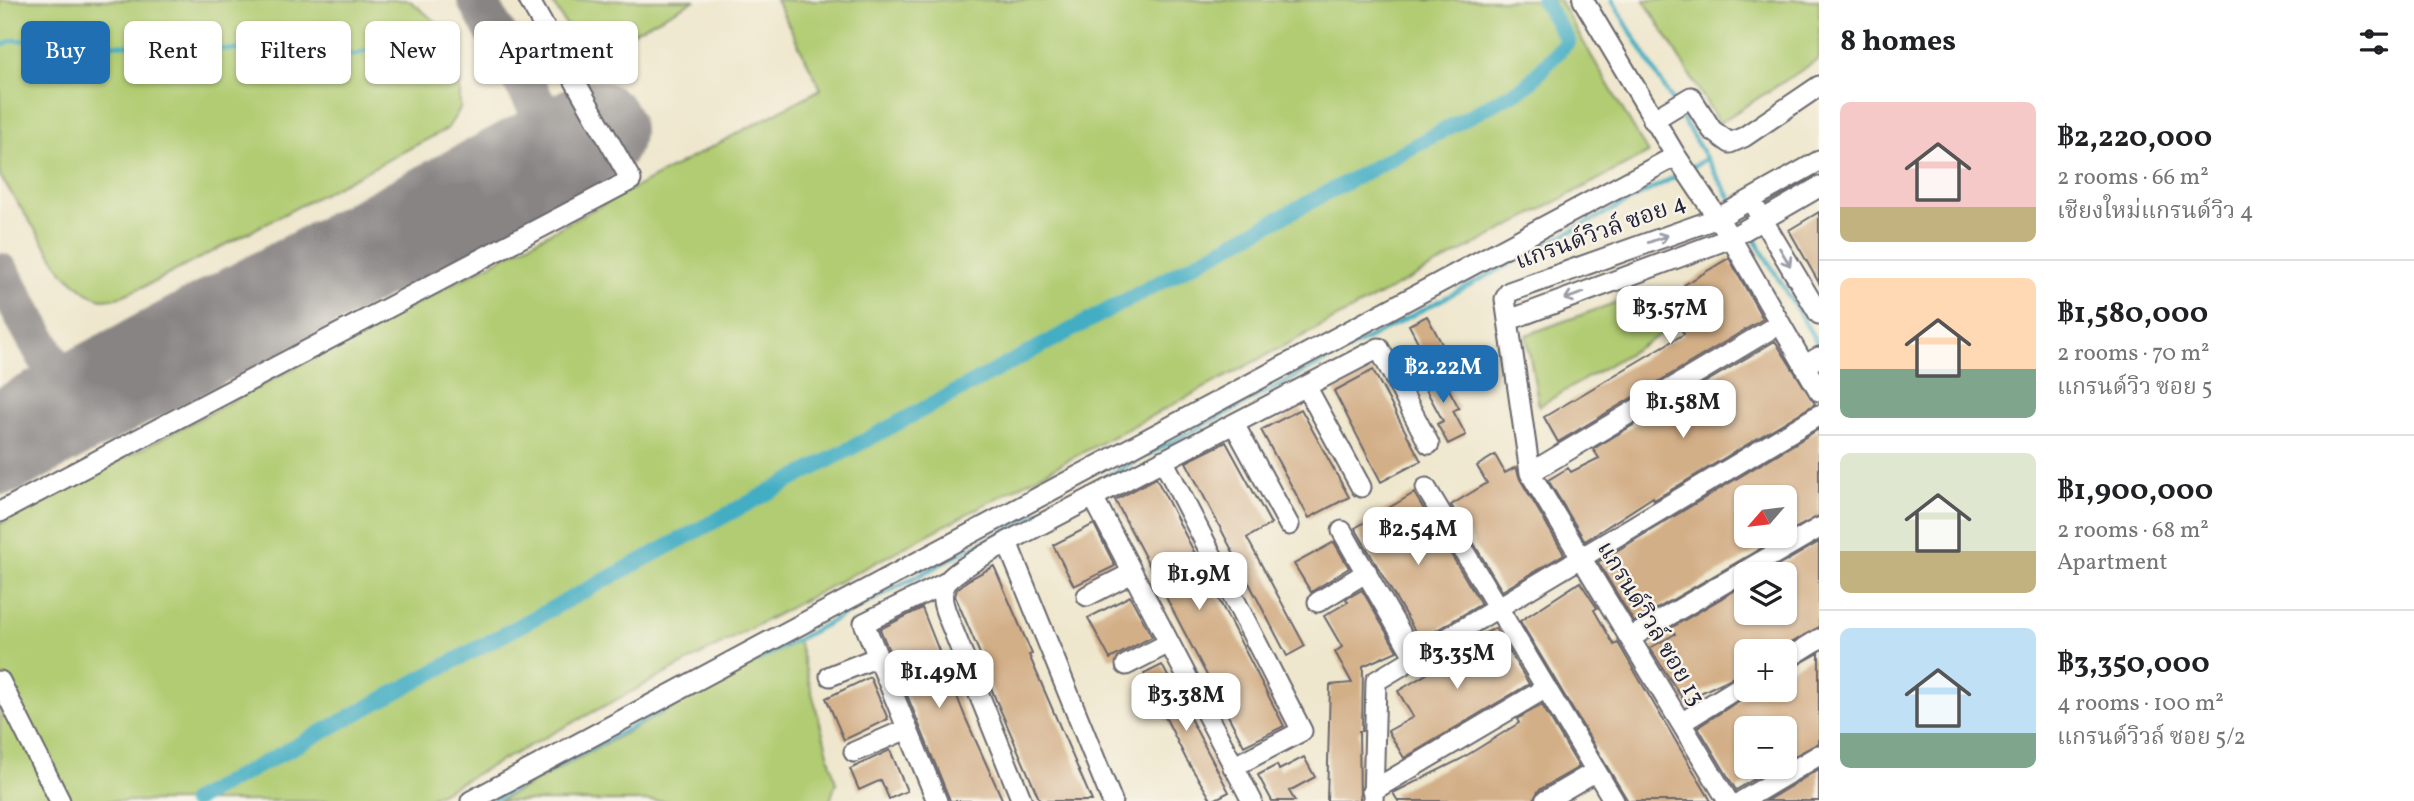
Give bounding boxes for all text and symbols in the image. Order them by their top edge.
chip: Buy [21,21,110,84]
chip: Rent [124,21,222,84]
chip: Filters [236,21,351,84]
chip: New [365,21,460,84]
chip: Apartment [474,21,638,84]
text: 8 homes [1840,21,1956,63]
icon: filters [2355,23,2393,61]
text: ฿2,220,000 [2057,117,2212,159]
icon: home [1896,130,1980,214]
text: 2 rooms · 66 m² [2057,162,2209,194]
street label: แกรนด์วิวล์ ซอย 4 [1511,185,1691,280]
text: เชียงใหม่แกรนด์วิว 4 [2057,196,2254,228]
one-way arrow [1647,232,1669,244]
one-way arrow [1778,246,1792,266]
pin: ฿3.57M [1613,286,1727,346]
one-way arrow [1564,291,1586,303]
text: ฿3.57M [1632,293,1708,325]
text: ฿1,580,000 [2057,293,2208,335]
icon: home [1896,306,1980,390]
text: 2 rooms · 70 m² [2057,338,2210,370]
pin: ฿2.22M [1386,346,1500,405]
text: ฿2.22M [1404,352,1482,384]
text: แกรนด์วิว ซอย 5 [2057,372,2212,404]
pin: ฿1.58M [1626,380,1740,440]
text: ฿1.58M [1646,387,1720,419]
text: ฿1,900,000 [2057,470,2213,512]
icon: home [1896,481,1980,565]
north arrow [1734,485,1797,548]
map controls [1734,485,1797,779]
pin: ฿2.54M [1361,508,1475,567]
text: ฿2.54M [1379,514,1457,546]
text: 2 rooms · 68 m² [2057,515,2209,547]
street label: แกรนด์วิวล์ ซอย 13 [1587,535,1714,713]
text: Apartment [2057,547,2168,579]
pin: ฿1.9M [1150,552,1248,612]
text: ฿1.9M [1167,559,1231,591]
button: layers [1734,562,1797,625]
pin: ฿3.35M [1400,632,1514,691]
text: ฿3.35M [1419,638,1495,670]
button: + [1734,639,1797,702]
text: ฿3,350,000 [2057,643,2210,685]
pin: ฿1.49M [882,650,996,710]
icon: home [1896,656,1980,740]
text: ฿1.49M [901,657,977,689]
pin: ฿3.38M [1129,674,1243,733]
text: ฿3.38M [1147,680,1225,712]
text: 4 rooms · 100 m² [2057,688,2224,720]
button: − [1734,716,1797,779]
text: แกรนด์วิวล์ ซอย 5/2 [2057,722,2246,754]

